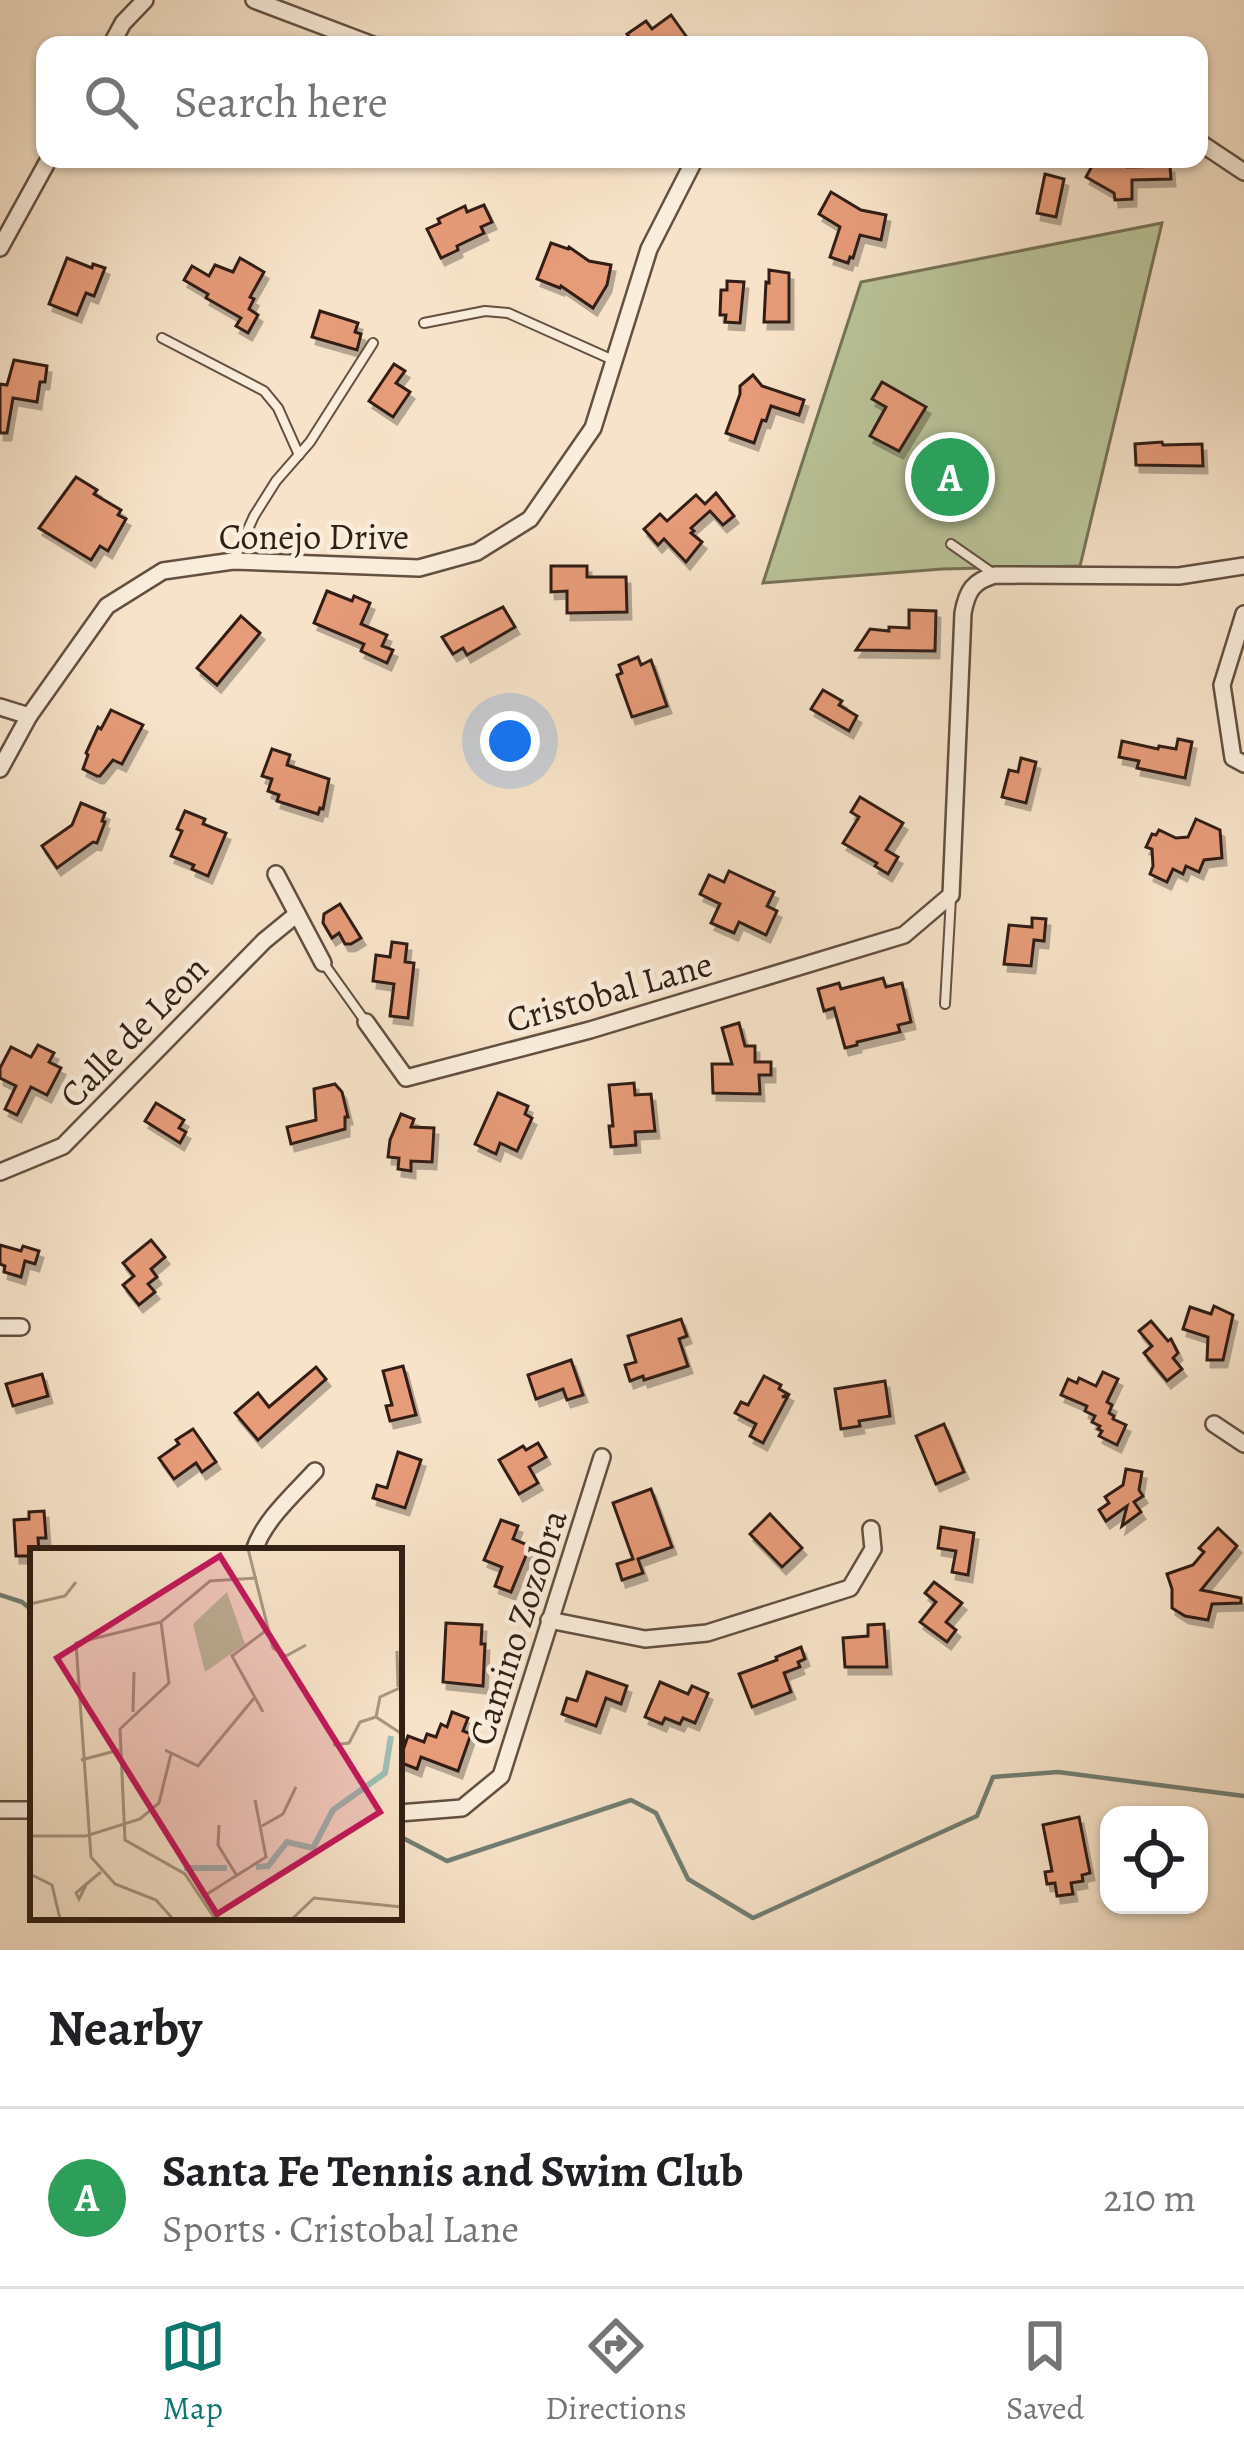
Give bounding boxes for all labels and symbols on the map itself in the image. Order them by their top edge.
pin: A [911,432,989,522]
street label: Conejo Drive [219,512,409,561]
your location [480,711,540,771]
street label: Cristobal Lane [501,939,718,1044]
street label: Calle de Leon [48,944,219,1118]
street label: Camino Zozobra [456,1503,579,1751]
inset map [30,1548,402,1920]

